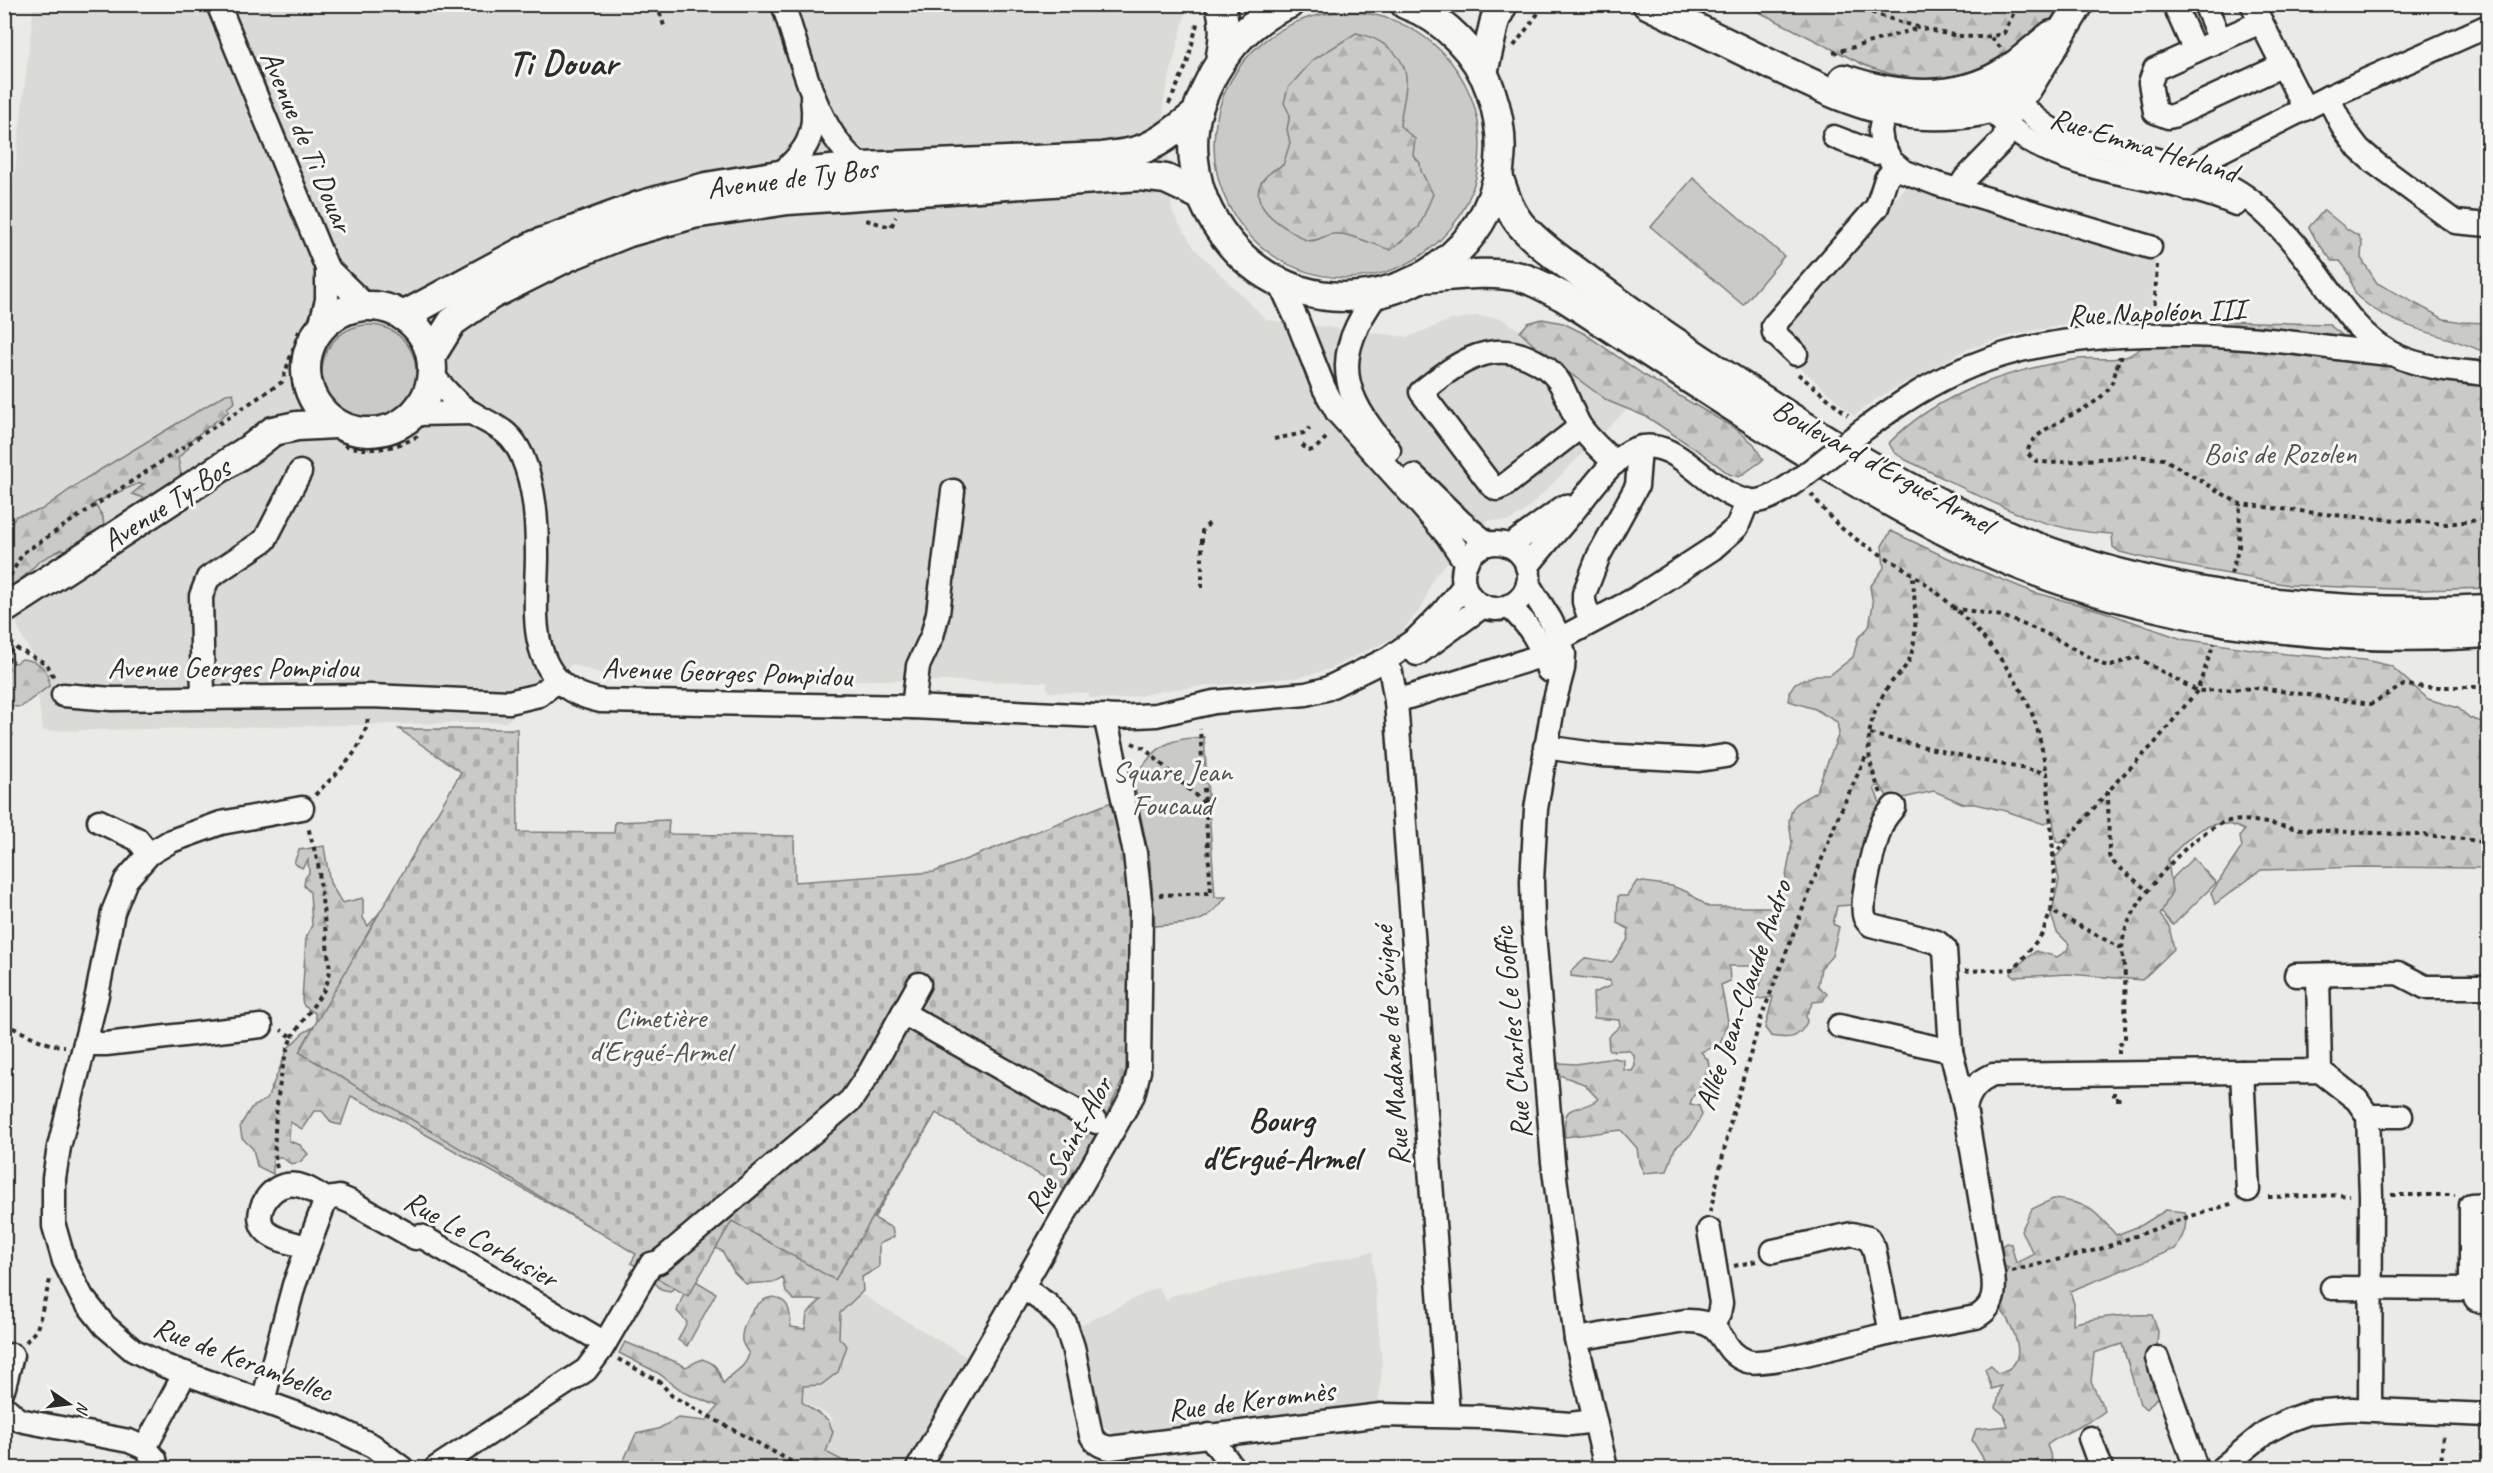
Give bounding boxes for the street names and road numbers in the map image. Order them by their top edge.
street label: Avenue de Ti Douar [252,45,364,240]
street label: Rue Emma Herland [2046,99,2246,193]
street label: Avenue de Ty Bos [705,148,882,207]
street label: Rue Napoléon III [2067,290,2251,334]
street label: Boulevard d'Ergué-Armel [1766,390,2005,545]
street label: Avenue Ty-Bos [95,447,240,559]
street label: Avenue Georges Pompidou [108,648,360,686]
street label: Avenue Georges Pompidou [601,649,855,695]
street label: Allée Jean-Claude Andro [1686,874,1801,1115]
street label: Rue Madame de Sévigné [1363,921,1418,1167]
street label: Rue Charles Le Goffic [1484,924,1540,1141]
street label: Rue Saint-Alor [1015,1068,1122,1220]
street label: Rue Le Corbusier [398,1181,567,1298]
street label: Rue de Kerambellec [148,1307,339,1411]
street label: Rue de Keromnès [1166,1371,1339,1429]

